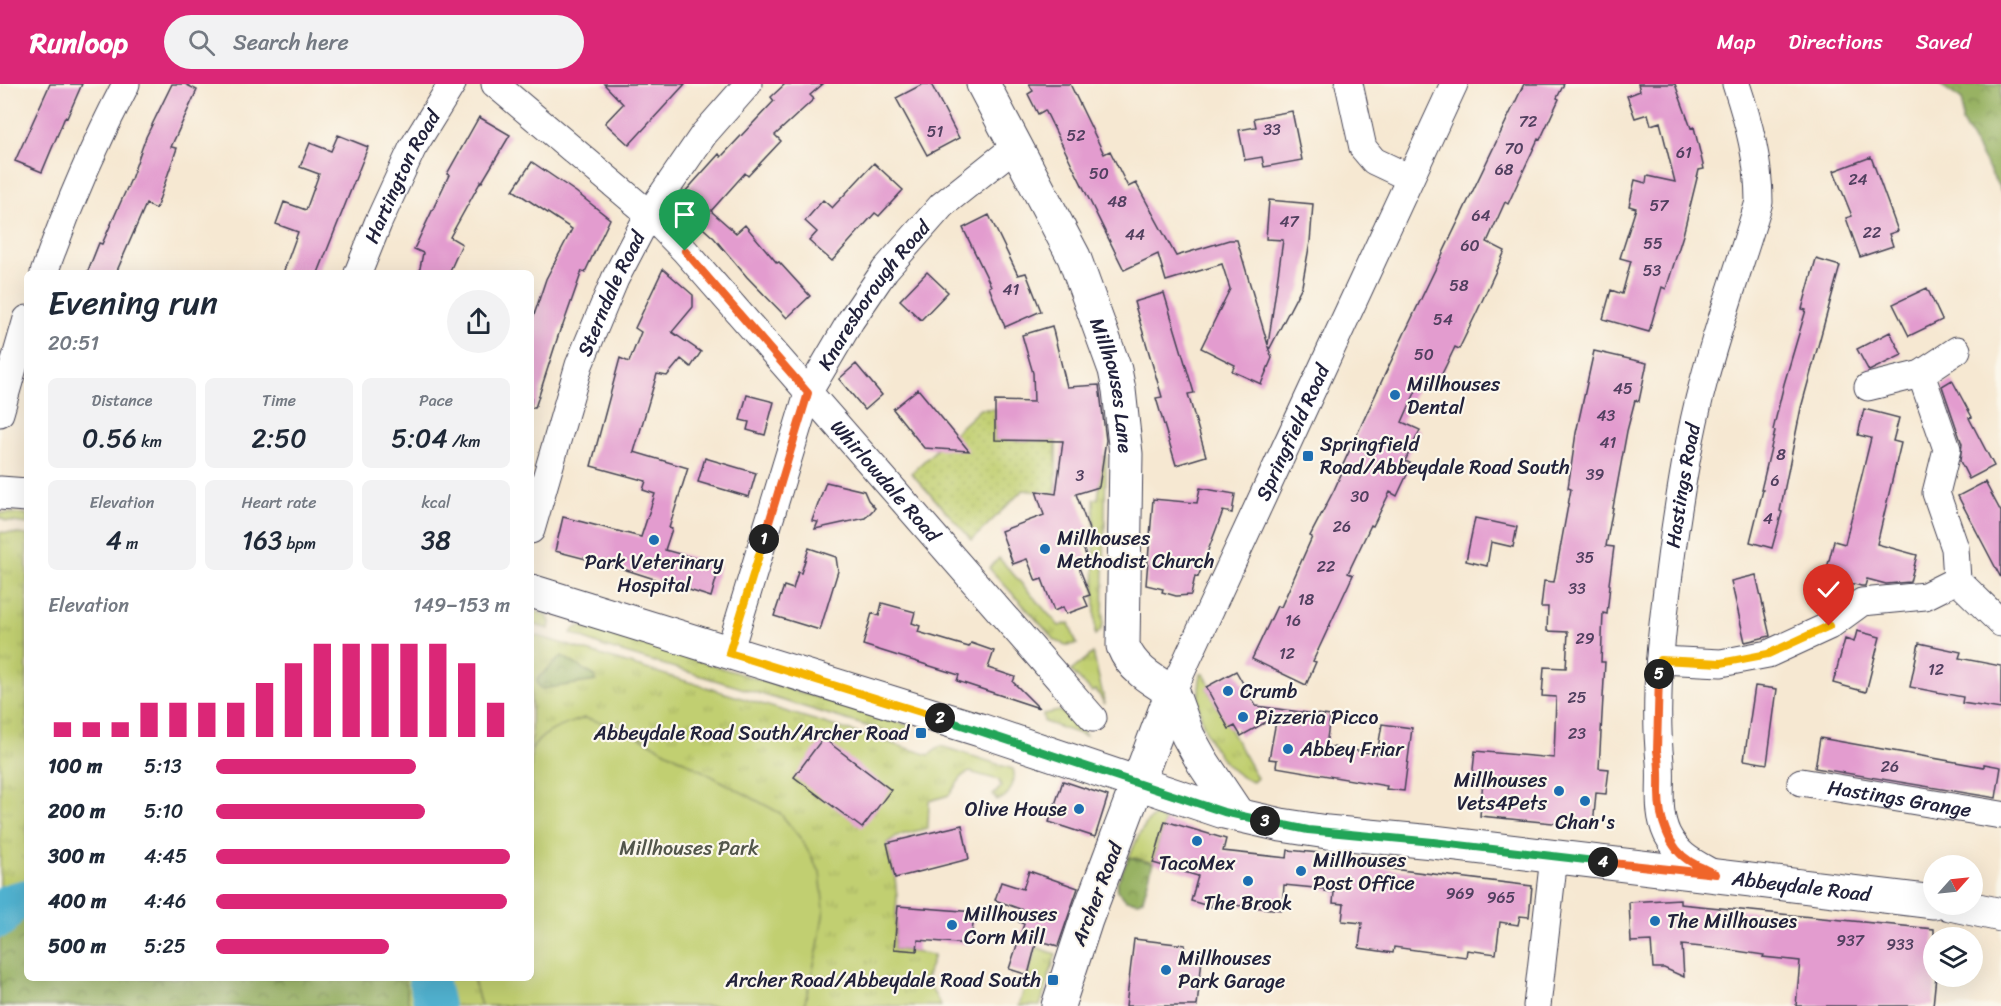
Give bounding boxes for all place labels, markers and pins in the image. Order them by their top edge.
pin [659,189,710,251]
place label: Millhouses Dental [1407,367,1501,425]
marker: Millhouses Dental [1388,388,1402,402]
place label: Springfield Road/Abbeydale Road South [1320,427,1570,485]
marker: Springfield Road/Abbeydale Road South [1301,449,1315,463]
place label: Millhouses Methodist Church [1057,521,1215,579]
pin: 1 [749,524,779,554]
marker: Park Veterinary Hospital [647,533,661,547]
marker: Millhouses Methodist Church [1038,542,1052,556]
place label: Park Veterinary Hospital [584,545,724,603]
pin [1803,564,1854,626]
pin: 5 [1644,659,1674,689]
place label: Crumb [1240,674,1298,709]
marker: Crumb [1221,684,1235,698]
place label: Pizzeria Picco [1255,700,1379,735]
pin: 2 [925,703,955,733]
marker: Pizzeria Picco [1236,710,1250,724]
place label: Abbeydale Road South/Archer Road [593,716,910,751]
marker: Abbeydale Road South/Archer Road [914,726,928,740]
place label: Abbey Friar [1299,732,1405,767]
marker: Abbey Friar [1281,742,1295,756]
place label: Millhouses Vets4Pets [1454,763,1548,821]
marker: Millhouses Vets4Pets [1552,784,1566,798]
place label: Olive House [965,792,1067,827]
marker: Chan's [1578,794,1592,808]
marker: Olive House [1072,802,1086,816]
place label: Chan's [1555,805,1616,840]
pin: 3 [1250,806,1280,836]
marker: TacoMex [1190,834,1204,848]
place label: Millhouses Post Office [1313,843,1415,901]
place label: TacoMex [1159,846,1236,881]
pin: 4 [1588,847,1618,877]
marker: Millhouses Post Office [1294,864,1308,878]
marker: The Brook [1241,874,1255,888]
place label: The Brook [1204,886,1292,921]
place label: Millhouses Corn Mill [964,897,1058,955]
place label: The Millhouses [1667,904,1798,939]
marker: The Millhouses [1648,914,1662,928]
marker: Millhouses Corn Mill [945,918,959,932]
place label: Millhouses Park Garage [1178,941,1285,999]
place label: Archer Road/Abbeydale Road South [725,963,1041,998]
marker: Millhouses Park Garage [1159,963,1173,977]
marker: Archer Road/Abbeydale Road South [1046,973,1060,987]

